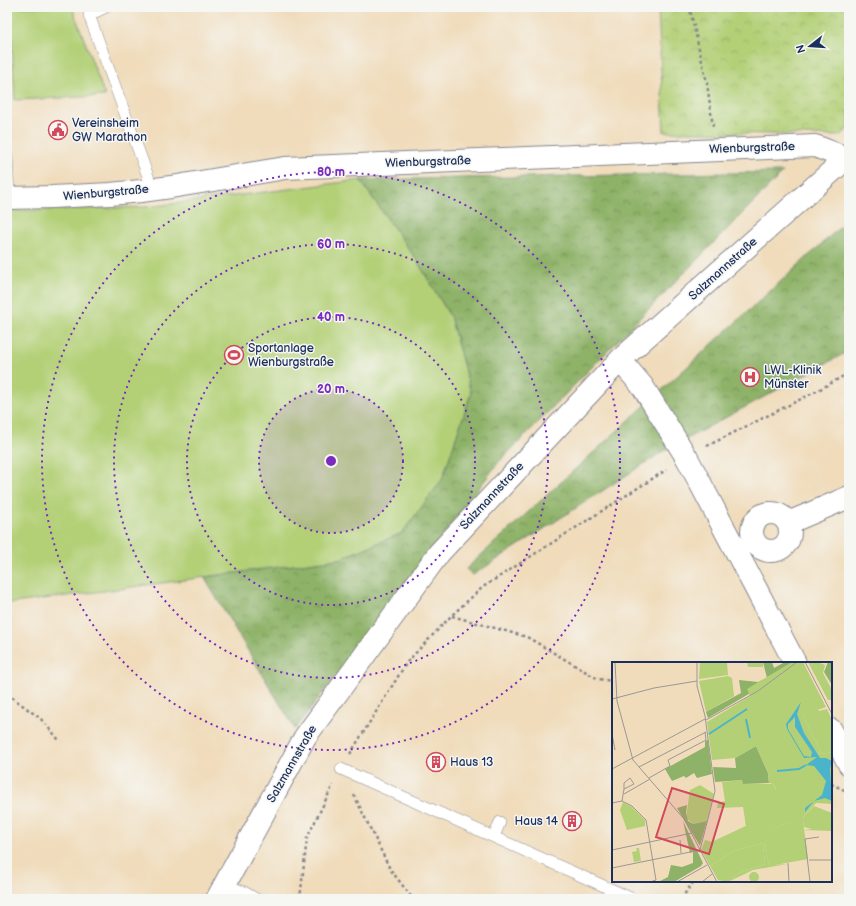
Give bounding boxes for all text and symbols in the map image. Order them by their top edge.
north arrow [790,26,830,66]
text: N [793,43,808,55]
place label: Vereinsheim GW Marathon [72,116,147,145]
public building icon: Vereinsheim GW Marathon [47,119,69,141]
street label: Wienburgstraße [709,139,795,157]
street label: Wienburgstraße [385,153,471,171]
text: 80 m [317,165,345,180]
street label: Wienburgstraße [63,182,149,204]
street label: Salzmannstraße [686,234,760,304]
text: 60 m [317,237,345,252]
text: 40 m [317,310,345,325]
place label: Sportanlage Wienburgstraße [248,341,334,370]
sports icon: Sportanlage Wienburgstraße [223,344,245,366]
place label: LWL-Klinik Münster [764,363,821,392]
hospital icon: LWL-Klinik Münster [739,366,761,388]
text: 20 m [317,382,345,397]
centre of rings [324,454,338,468]
street label: Salzmannstraße [457,459,527,533]
inset map [612,662,832,882]
street label: Salzmannstraße [264,723,320,805]
building icon: Haus 13 [425,751,447,773]
place label: Haus 13 [450,755,493,770]
building icon: Haus 14 [561,810,583,832]
place label: Haus 14 [515,814,559,829]

